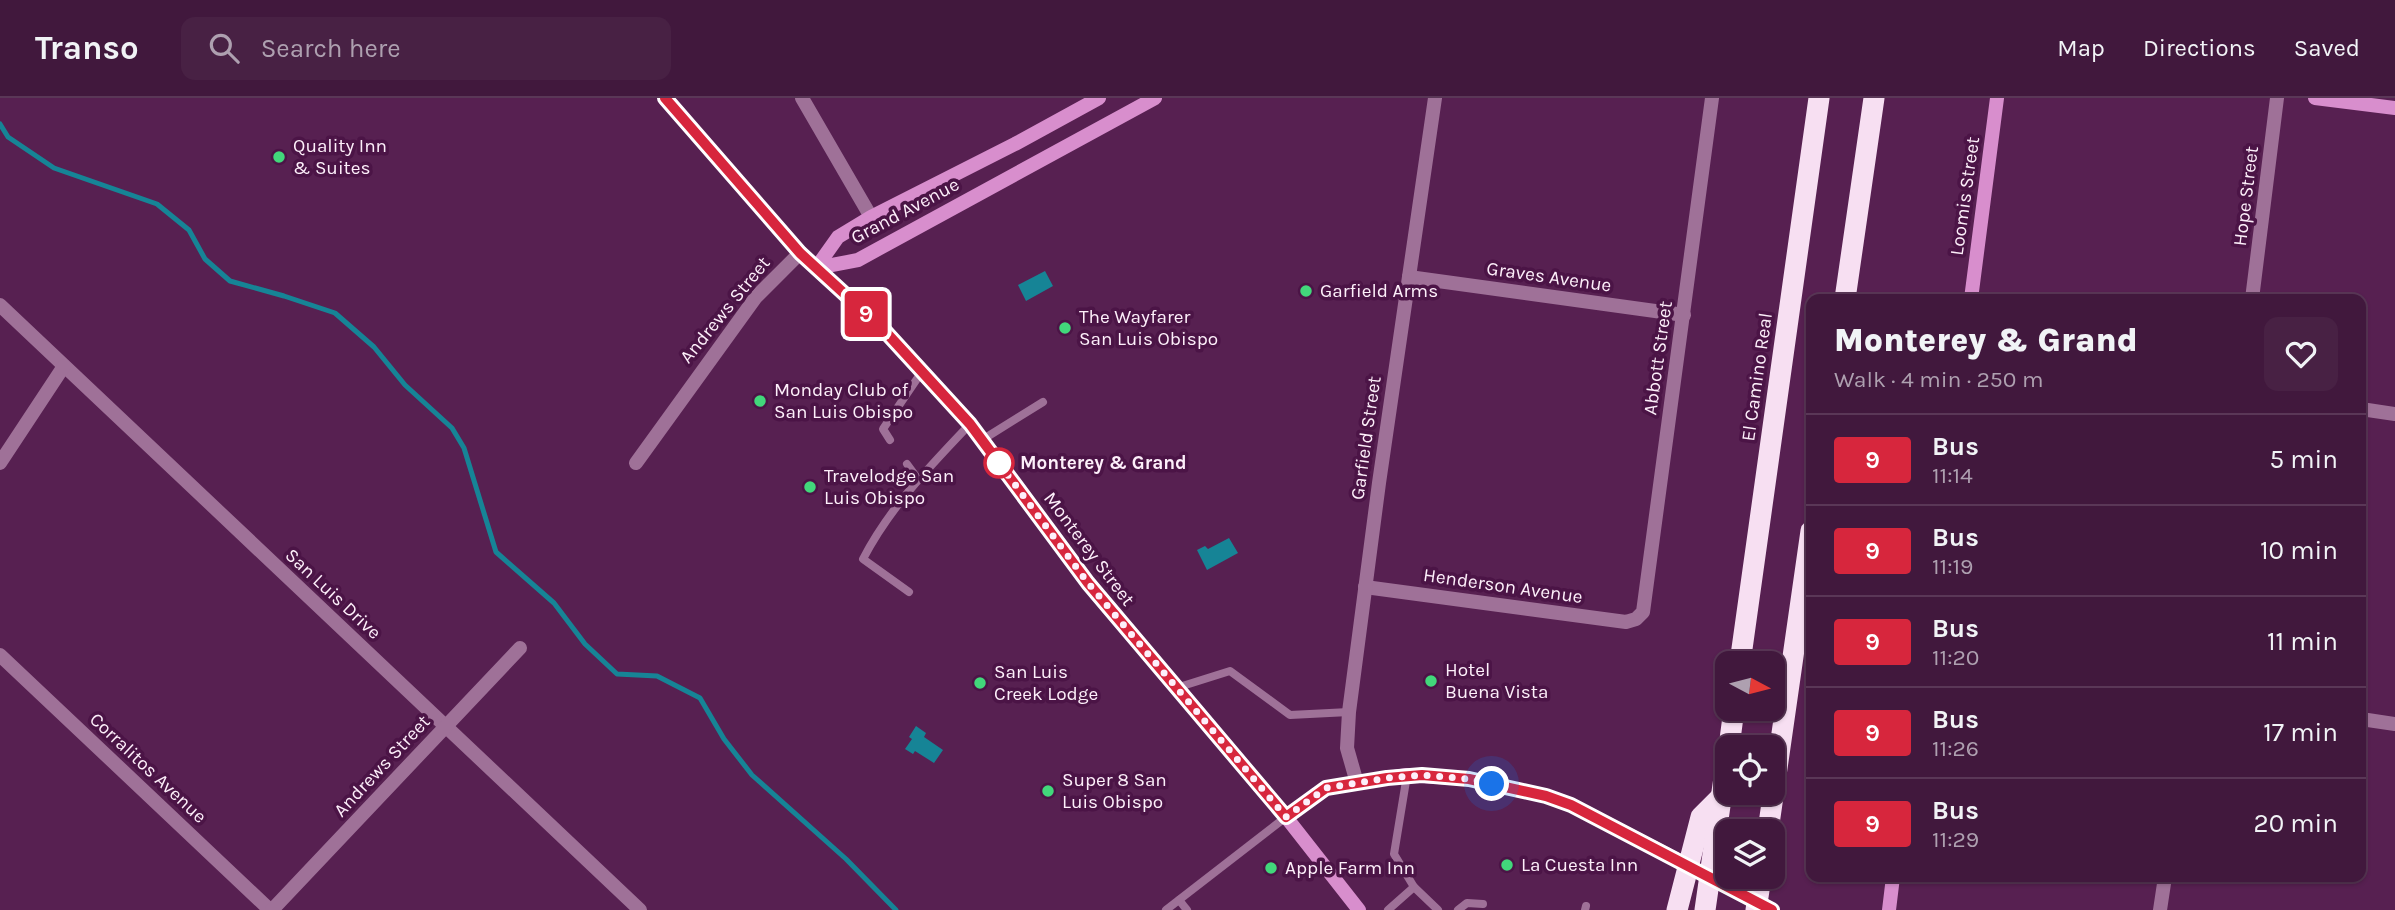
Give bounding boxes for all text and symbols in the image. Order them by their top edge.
search box [181,17,671,80]
text: Transo [35,29,139,67]
icon: search [205,29,243,67]
text: Search here [261,33,401,64]
text: Map [2057,34,2105,62]
text: Directions [2143,34,2256,62]
text: Saved [2294,34,2360,62]
place label: Quality Inn & Suites [293,135,387,179]
street label: Loomis Street [1946,135,1984,257]
street label: Hope Street [2229,145,2263,247]
marker: Quality Inn & Suites [271,149,287,165]
street label: Grand Avenue [847,173,963,249]
street label: Andrews Street [675,252,775,368]
street label: Graves Avenue [1485,257,1613,297]
place label: Garfield Arms [1320,280,1438,302]
marker: Garfield Arms [1298,283,1314,299]
line badge: 9 [843,291,889,337]
text: 9 [859,300,873,328]
street label: Abbott Street [1639,300,1677,416]
place label: The Wayfarer San Luis Obispo [1079,306,1218,350]
street label: El Camino Real [1737,311,1777,443]
button: heart [2264,317,2338,391]
marker: The Wayfarer San Luis Obispo [1057,320,1073,336]
text: Monterey & Grand [1834,321,2138,359]
text: Walk · 4 min · 250 m [1834,366,2043,393]
street label: Garfield Street [1346,375,1386,501]
place label: Monday Club of San Luis Obispo [774,379,913,423]
marker: Monday Club of San Luis Obispo [752,393,768,409]
text: Bus [1932,431,1979,462]
text: 5 min [2269,444,2338,475]
text: 9 [1865,446,1880,474]
marker: Monterey & Grand [984,448,1014,478]
place label: Monterey & Grand [1020,452,1187,474]
text: 11:14 [1932,462,1973,489]
place label: Travelodge San Luis Obispo [824,465,954,509]
marker: Travelodge San Luis Obispo [802,479,818,495]
street label: Monterey Street [1039,488,1139,610]
text: Bus [1932,522,1979,553]
text: 10 min [2260,535,2338,566]
text: 9 [1865,537,1880,565]
street label: San Luis Drive [281,544,385,644]
text: 11:19 [1932,553,1973,580]
street label: Henderson Avenue [1422,564,1584,608]
text: Bus [1932,613,1979,644]
text: 11 min [2267,626,2338,657]
text: 9 [1865,628,1880,656]
text: 11:20 [1932,644,1979,671]
north arrow [1715,651,1785,721]
map controls [1715,651,1785,889]
place label: Hotel Buena Vista [1445,659,1548,703]
place label: San Luis Creek Lodge [994,661,1098,705]
marker: Hotel Buena Vista [1423,673,1439,689]
marker: San Luis Creek Lodge [972,675,988,691]
text: Bus [1932,704,1979,735]
street label: Corralitos Avenue [85,708,211,828]
street label: Andrews Street [329,711,435,821]
text: 17 min [2263,717,2338,748]
text: 9 [1865,719,1880,747]
button: locate [1715,735,1785,805]
text: 11:26 [1932,735,1979,762]
your location [1474,766,1509,801]
place label: Super 8 San Luis Obispo [1062,769,1167,813]
marker: Super 8 San Luis Obispo [1040,783,1056,799]
text: Bus [1932,795,1979,826]
text: 20 min [2254,808,2338,839]
text: 9 [1865,810,1880,838]
button: layers [1715,819,1785,889]
text: 11:29 [1932,826,1979,853]
place label: La Cuesta Inn [1521,854,1638,876]
place label: Apple Farm Inn [1285,857,1415,879]
marker: La Cuesta Inn [1499,857,1515,873]
marker: Apple Farm Inn [1263,860,1279,876]

